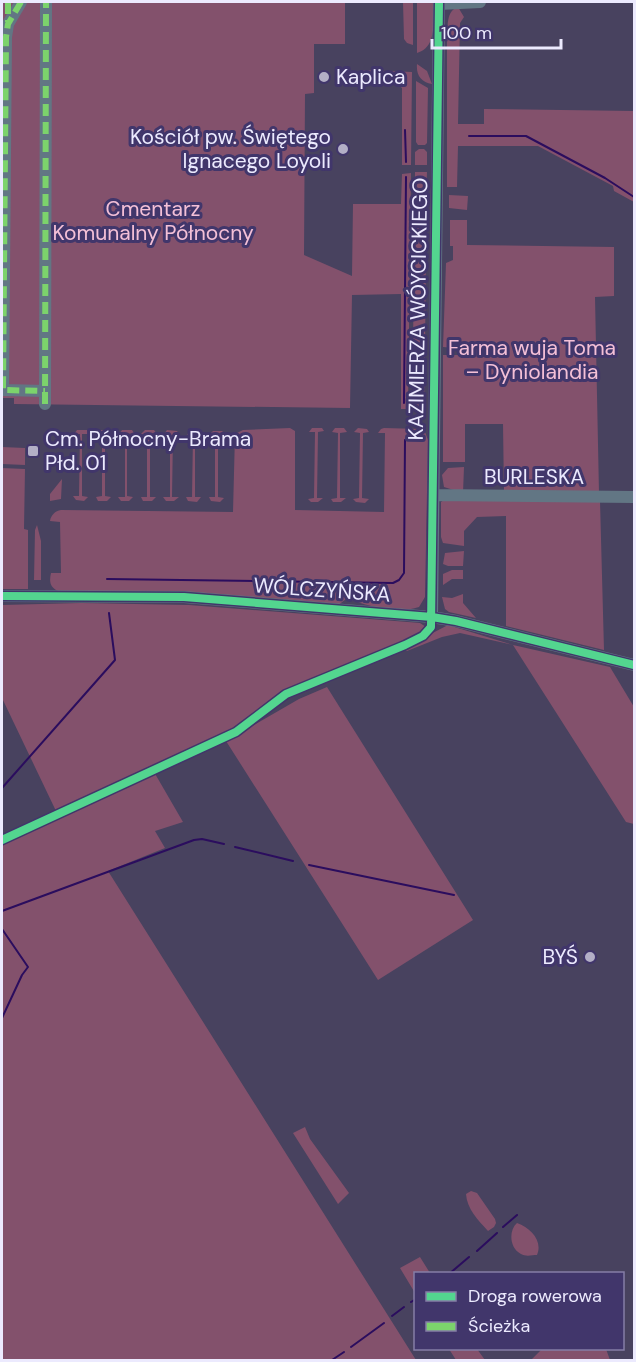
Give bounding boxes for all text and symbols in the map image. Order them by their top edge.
scale bar [432,12,561,50]
text: 100 m [441,21,492,45]
place label: Kaplica [336,63,406,91]
marker: Kaplica [317,70,331,84]
place label: Kościół pw. Świętego Ignacego Loyoli [130,123,331,175]
marker: Kościół pw. Świętego Ignacego Loyoli [336,142,350,156]
street label: KAZIMIERZA WÓYCICKIEGO [402,177,434,441]
park label: Cmentarz Komunalny Północny [52,195,254,247]
park label: Farma wuja Toma – Dyniolandia [448,334,616,386]
place label: Cm. Północny-Brama Płd. 01 [45,425,251,477]
marker: Cm. Północny-Brama Płd. 01 [26,444,40,458]
street label: BURLESKA [484,463,584,491]
street label: WÓLCZYŃSKA [253,571,391,609]
place label: BYŚ [542,943,578,971]
marker: BYŚ [583,950,597,964]
legend [414,1272,624,1350]
text: Droga rowerowa [468,1284,602,1308]
text: Ścieżka [468,1314,530,1338]

